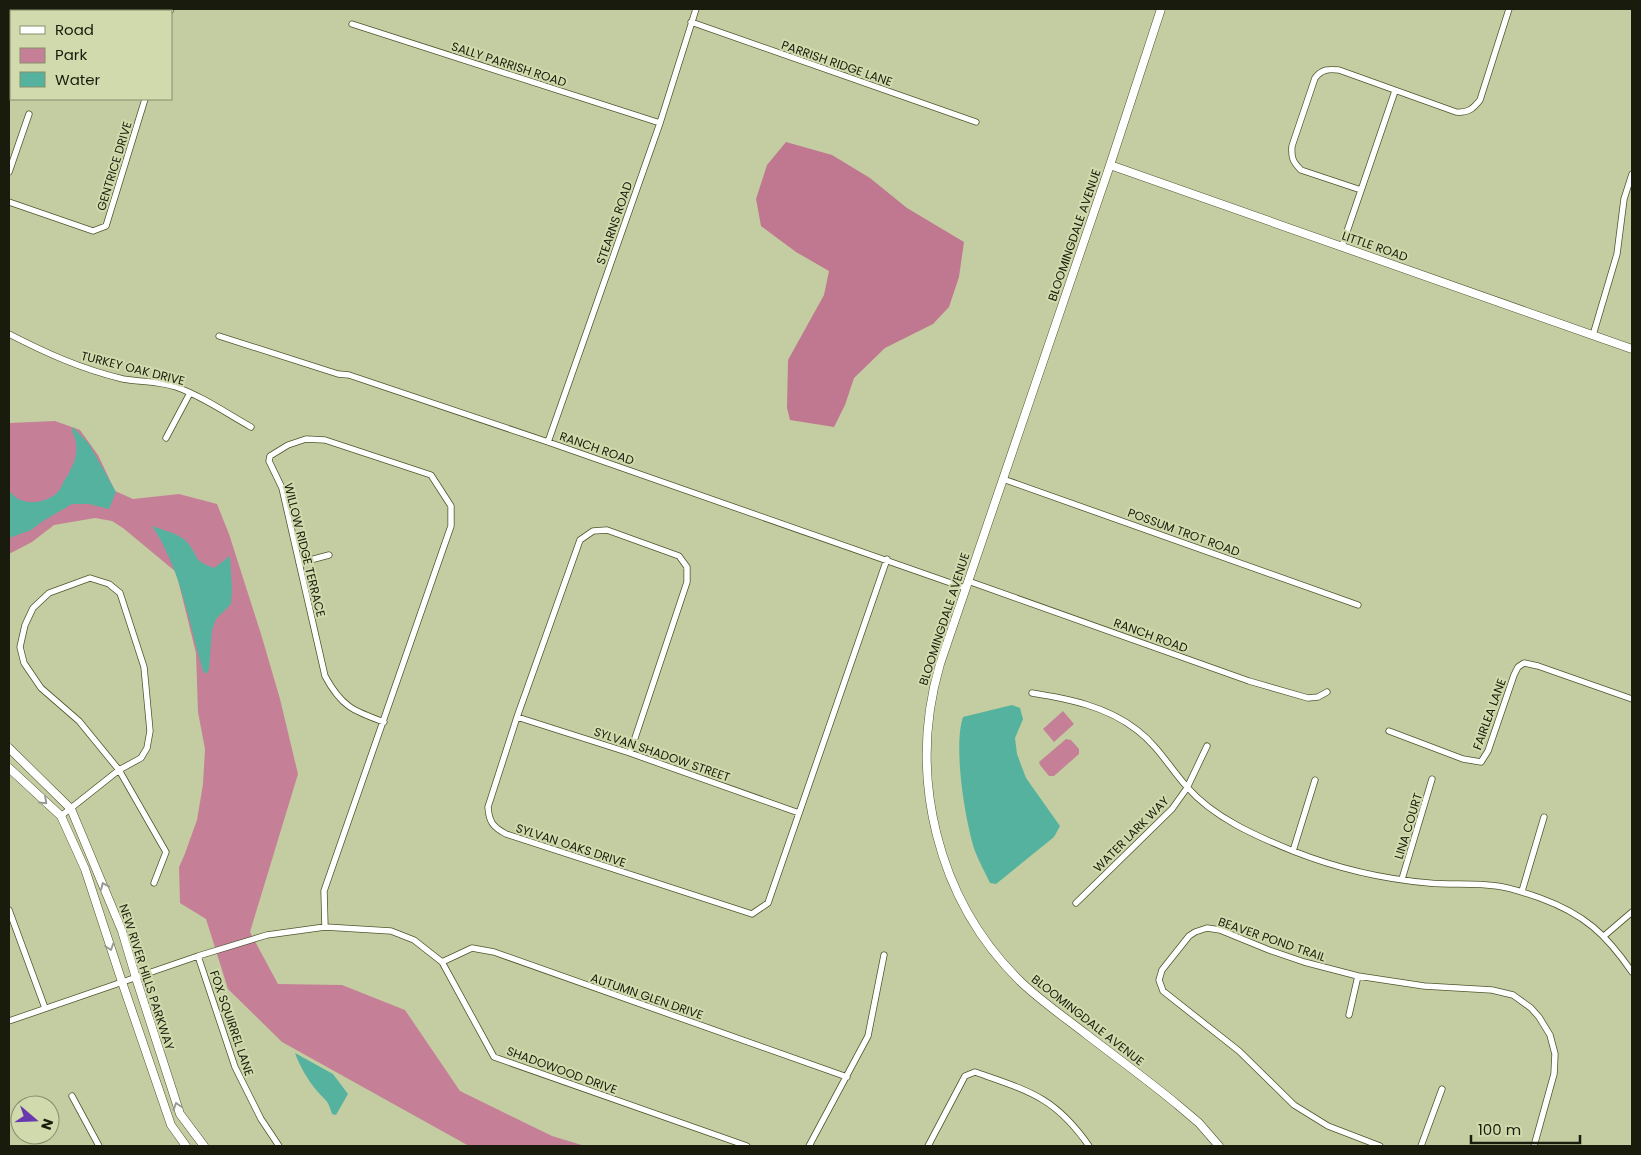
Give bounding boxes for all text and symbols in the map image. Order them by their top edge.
legend [10,10,172,100]
text: Road [55,19,94,40]
street label: PARRISH RIDGE LANE [779,36,895,90]
street label: SALLY PARRISH ROAD [449,37,569,91]
text: Park [55,44,87,65]
text: Water [55,69,101,90]
street label: GENTRICE DRIVE [92,119,136,213]
street label: BLOOMINGDALE AVENUE [1043,167,1105,303]
street label: STEARNS ROAD [592,179,636,267]
street label: LITTLE ROAD [1340,227,1410,265]
street label: TURKEY OAK DRIVE [79,347,187,389]
street label: RANCH ROAD [557,427,637,469]
street label: WILLOW RIDGE TERRACE [280,481,330,619]
street label: POSSUM TROT ROAD [1125,504,1243,560]
street label: BLOOMINGDALE AVENUE [914,550,974,688]
street label: RANCH ROAD [1111,614,1191,656]
street label: FAIRLEA LANE [1468,676,1510,752]
street label: SYLVAN SHADOW STREET [592,723,733,785]
street label: LINA COURT [1390,790,1426,861]
street label: WATER LARK WAY [1089,792,1173,876]
one-way arrow [39,795,48,804]
street label: SYLVAN OAKS DRIVE [514,819,628,871]
one-way arrow [99,882,110,891]
street label: NEW RIVER HILLS PARKWAY [115,902,179,1052]
street label: BEAVER POND TRAIL [1216,913,1328,965]
one-way arrow [105,943,115,951]
street label: FOX SQUIRREL LANE [206,968,258,1078]
street label: AUTUMN GLEN DRIVE [588,969,706,1023]
street label: BLOOMINGDALE AVENUE [1028,971,1148,1069]
street label: SHADOWOOD DRIVE [504,1042,620,1098]
north arrow [10,1095,60,1145]
one-way arrow [173,1102,183,1111]
scale bar [1471,1112,1580,1144]
text: N [36,1116,58,1132]
text: 100 m [1478,1119,1521,1140]

